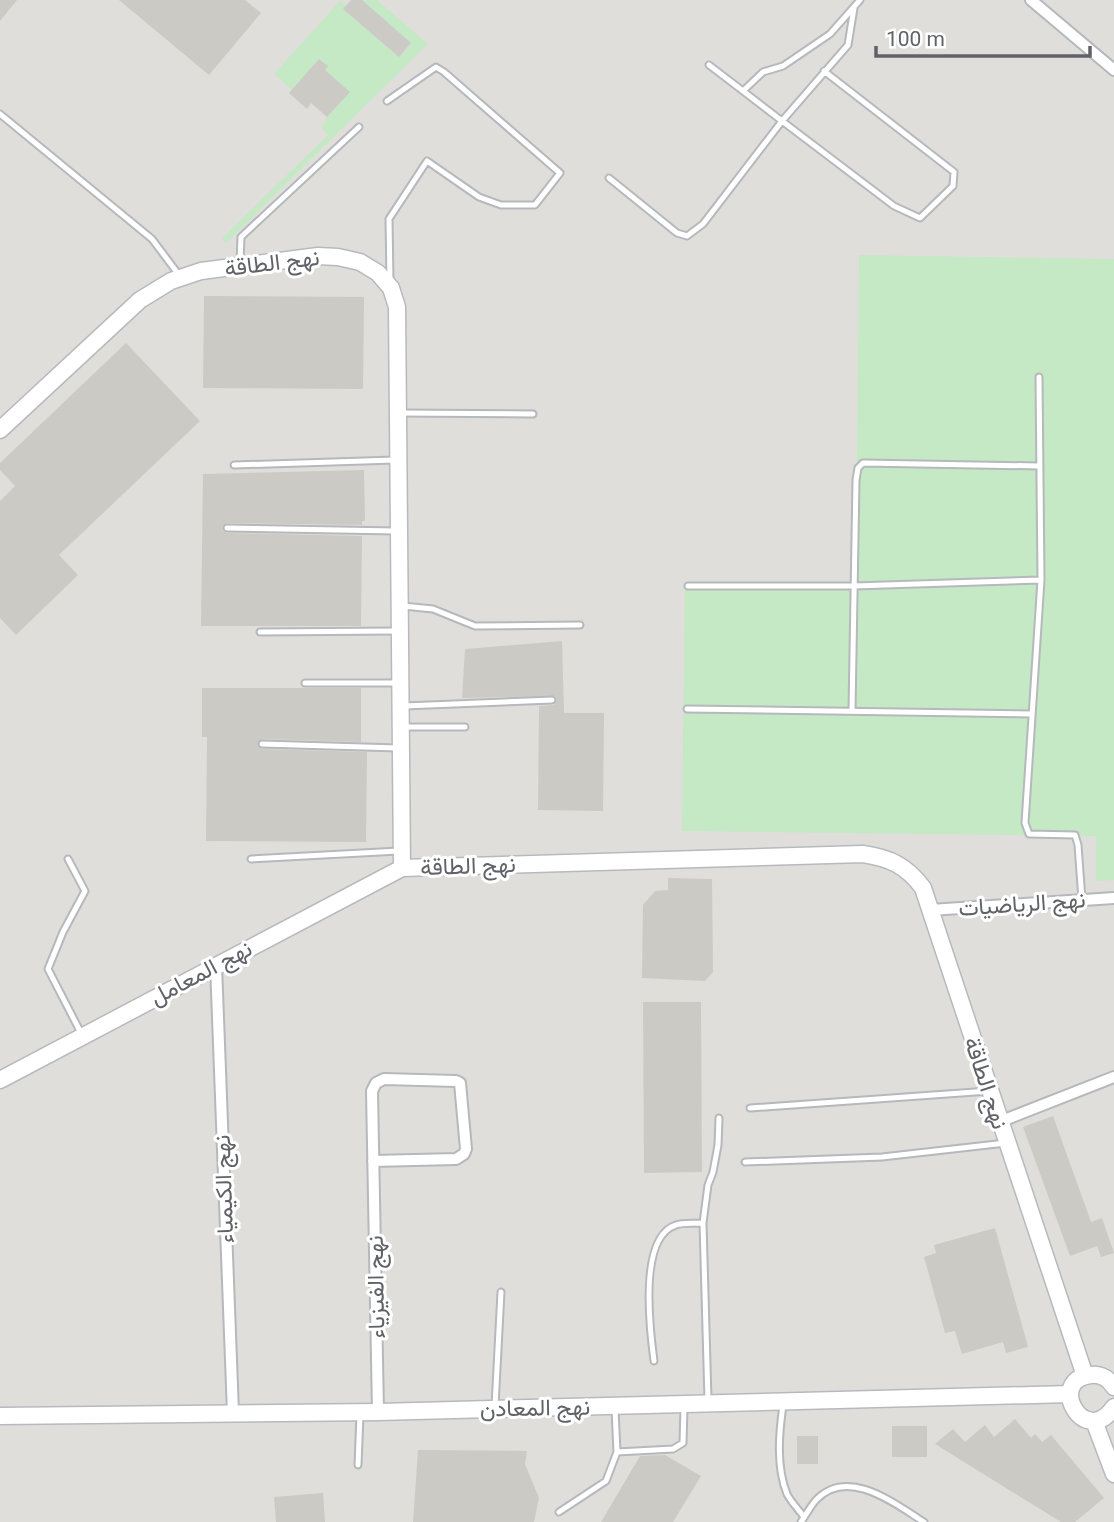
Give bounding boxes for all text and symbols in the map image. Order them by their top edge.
scale bar [876,14,1090,58]
text: 100 m [886,27,945,51]
street label: نهج الطاقة [223,244,321,284]
street label: نهج الطاقة [420,851,516,883]
street label: نهج الرياضيات [958,886,1087,924]
street label: نهج المعامل [145,935,258,1013]
street label: نهج الطاقة [957,1033,1014,1133]
street label: نهج الكيمياء [209,1134,241,1244]
street label: نهج الفيزياء [362,1235,392,1339]
street label: نهج المعادن [480,1394,590,1424]

